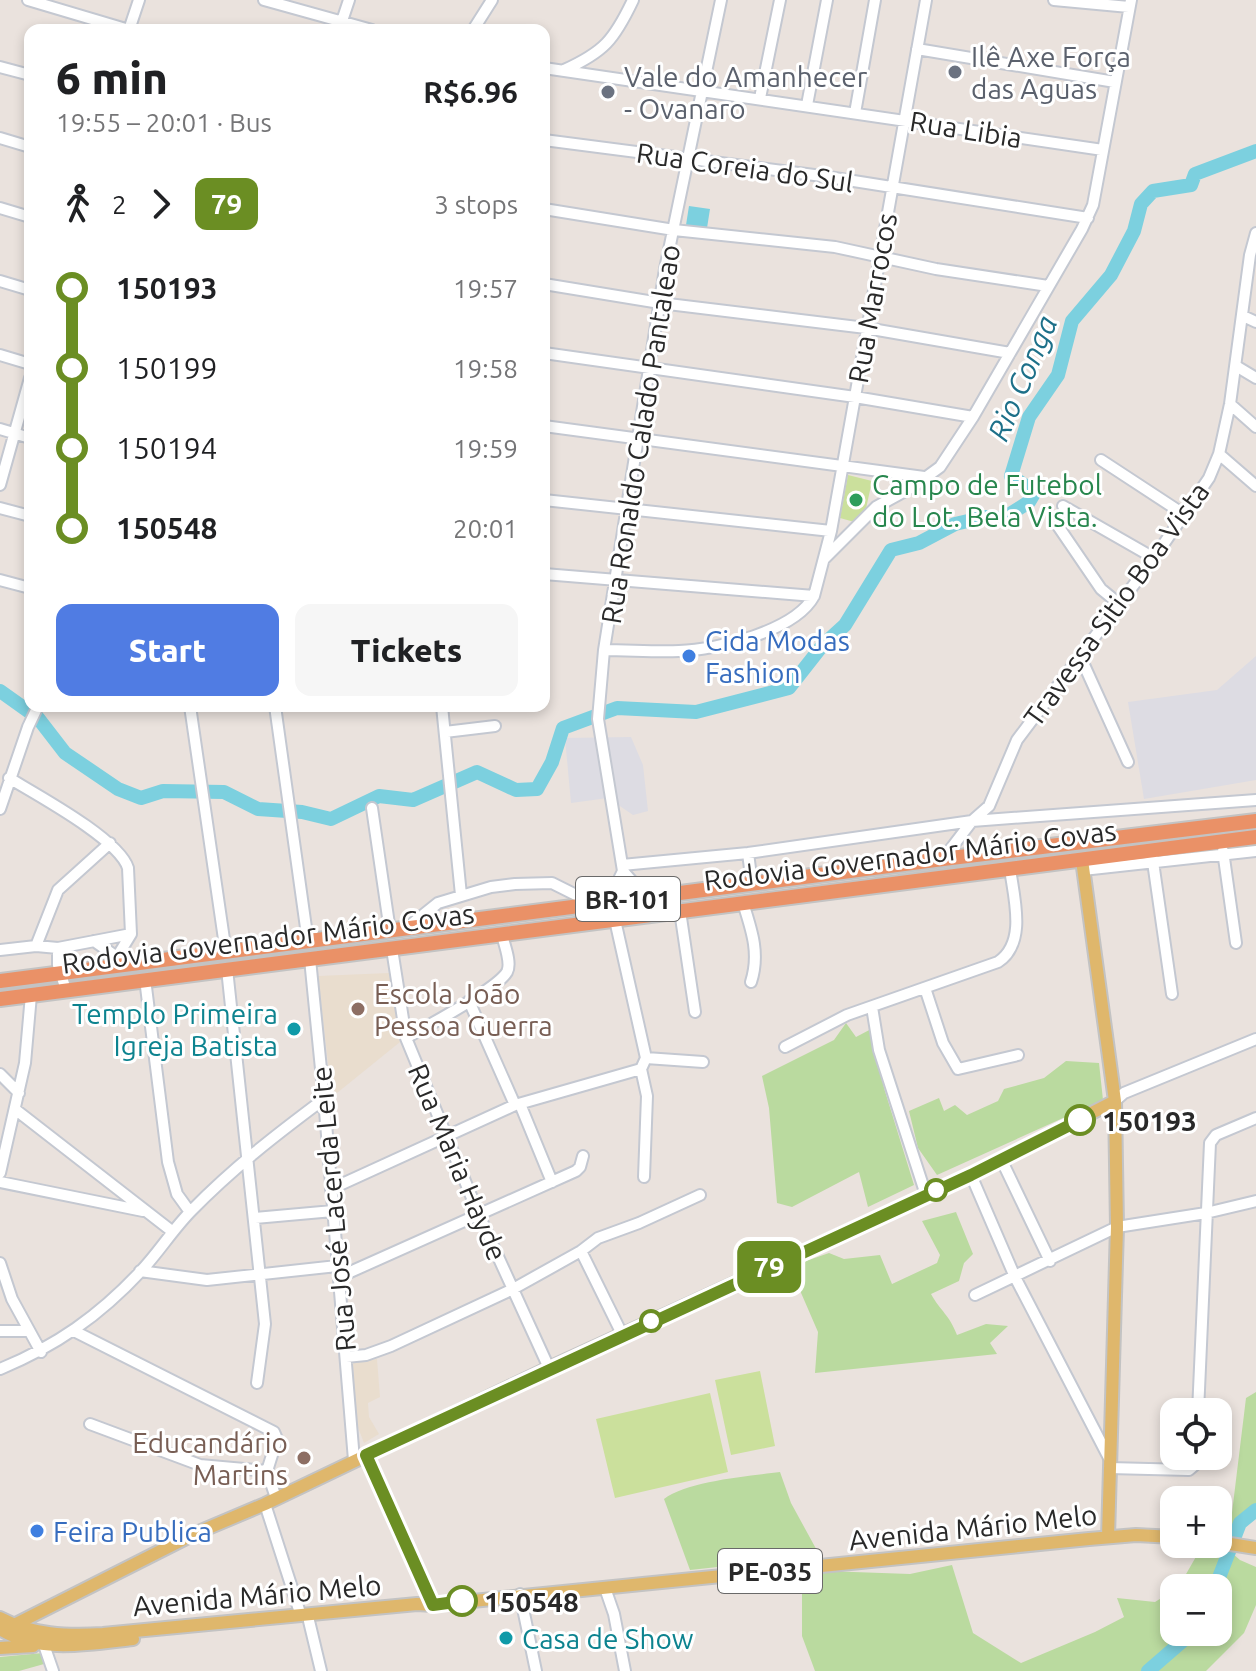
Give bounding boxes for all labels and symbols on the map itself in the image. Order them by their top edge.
place label: Ilê Axe Força das Aguas [971,41,1131,104]
place label: Vale do Amanhecer - Ovanaro [624,61,868,124]
marker: Ilê Axe Força das Aguas [946,63,964,81]
marker: Vale do Amanhecer - Ovanaro [599,83,617,101]
street label: Rua Libia [908,105,1024,153]
street label: Rua Coreia do Sul [635,136,855,198]
street label: Rua Marrocos [842,211,902,385]
street label: Rua Ronaldo Calado Pantaleao [595,242,685,626]
water label: Rio Conga [980,310,1064,446]
place label: Campo de Futebol do Lot. Bela Vista. [872,469,1102,532]
street label: Travessa Sitio Boa Vista [1017,476,1215,732]
marker: Campo de Futebol do Lot. Bela Vista. [847,491,865,509]
place label: Cida Modas Fashion [705,625,850,688]
marker: Cida Modas Fashion [680,647,698,665]
street label: Rodovia Governador Mário Covas [702,814,1118,896]
road number: BR-101 [576,877,680,921]
street label: Rodovia Governador Mário Covas [60,897,476,979]
place label: Escola João Pessoa Guerra [374,978,553,1041]
place label: Templo Primeira Igreja Batista [72,998,278,1061]
marker: Escola João Pessoa Guerra [349,1000,367,1018]
marker: Templo Primeira Igreja Batista [285,1020,303,1038]
street label: Rua Maria Hayde [403,1059,513,1265]
street label: Rua José Lacerda Leite [305,1065,361,1353]
marker: 150193 [1065,1105,1095,1135]
place label: 150193 [1102,1105,1197,1136]
unlabelled marker [925,1179,947,1201]
line badge: 79 [733,1241,805,1293]
unlabelled marker [640,1310,662,1332]
place label: Educandário Martins [132,1427,288,1490]
marker: Educandário Martins [295,1449,313,1467]
street label: Avenida Mário Melo [847,1499,1099,1555]
place label: Feira Publica [53,1516,212,1547]
marker: Feira Publica [28,1522,46,1540]
road number: PE-035 [718,1549,822,1593]
street label: Avenida Mário Melo [131,1569,383,1621]
marker: 150548 [447,1586,477,1616]
place label: 150548 [484,1586,579,1617]
place label: Casa de Show [522,1623,694,1654]
marker: Casa de Show [497,1629,515,1647]

